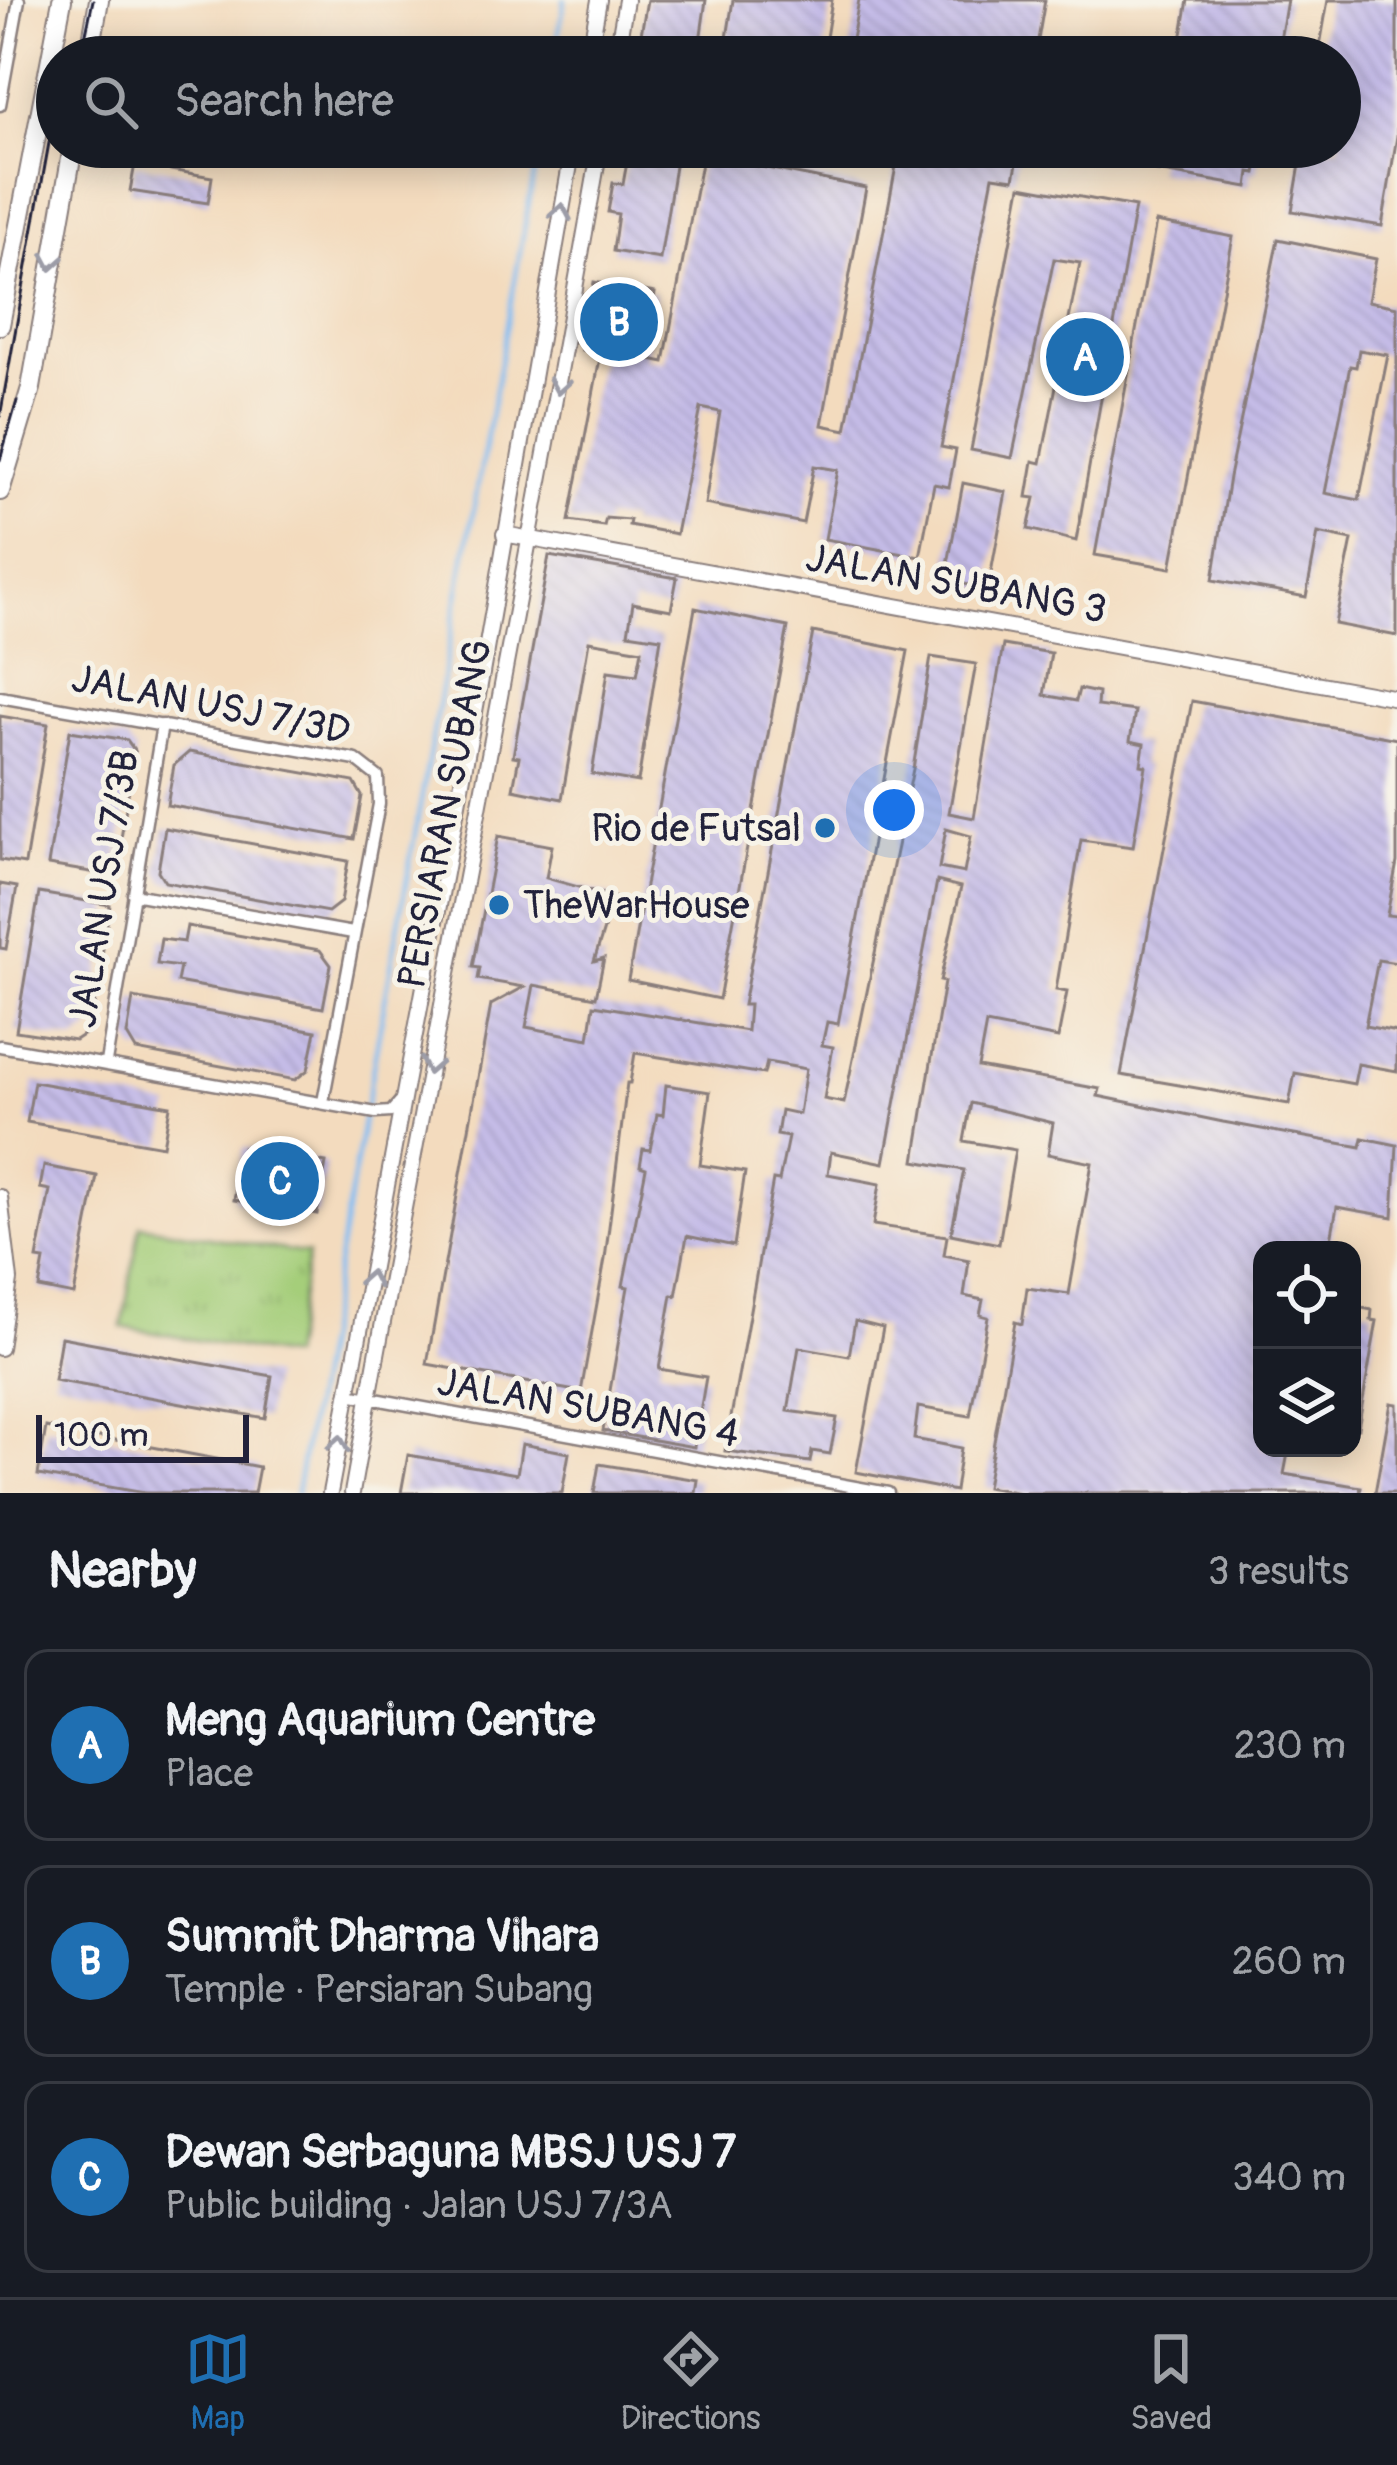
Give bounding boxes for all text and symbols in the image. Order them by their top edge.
search box [36,36,1361,168]
icon: search [78,69,144,135]
text: Search here [174,74,394,130]
one-way arrow [548,202,573,222]
one-way arrow [41,252,66,272]
pin: B [580,277,658,367]
pin: A [1046,312,1124,402]
one-way arrow [547,376,572,396]
street label: JALAN SUBANG 3 [802,533,1110,635]
street label: PERSIARAN SUBANG [387,635,503,993]
street label: JALAN USJ 7/3D [68,654,354,756]
street label: JALAN USJ 7/3B [58,747,150,1031]
your location [864,780,924,840]
place label: Rio de Futsal [591,804,801,853]
marker: Rio de Futsal [812,815,838,841]
place label: TheWarHouse [523,881,749,930]
marker: TheWarHouse [486,892,512,918]
one-way arrow [418,1056,444,1076]
pin: C [241,1136,319,1226]
map controls [1253,1241,1361,1457]
button: locate [1253,1241,1361,1349]
one-way arrow [356,1270,382,1290]
button: layers [1253,1349,1361,1457]
street label: JALAN SUBANG 4 [433,1357,743,1459]
scale bar [36,1409,249,1462]
text: 100 m [54,1415,148,1456]
one-way arrow [325,1434,351,1454]
text: Nearby [48,1539,196,1603]
text: 3 results [1208,1547,1349,1596]
text: Meng Aquarium Centre [165,1693,595,1749]
text: A [77,1721,103,1770]
text: 230 m [1234,1721,1346,1770]
text: Place [165,1749,253,1798]
text: Summit Dharma Vihara [165,1909,599,1965]
text: B [79,1937,101,1986]
text: 260 m [1232,1937,1346,1986]
text: Temple · Persiaran Subang [165,1965,593,2014]
text: Dewan Serbaguna MBSJ USJ 7 [165,2125,736,2181]
text: C [78,2153,102,2202]
text: 340 m [1232,2153,1346,2202]
text: Public building · Jalan USJ 7/3A [165,2181,673,2230]
tab: Map [185,2326,251,2439]
tab: Directions [621,2326,761,2439]
tab: Saved [1130,2326,1212,2439]

